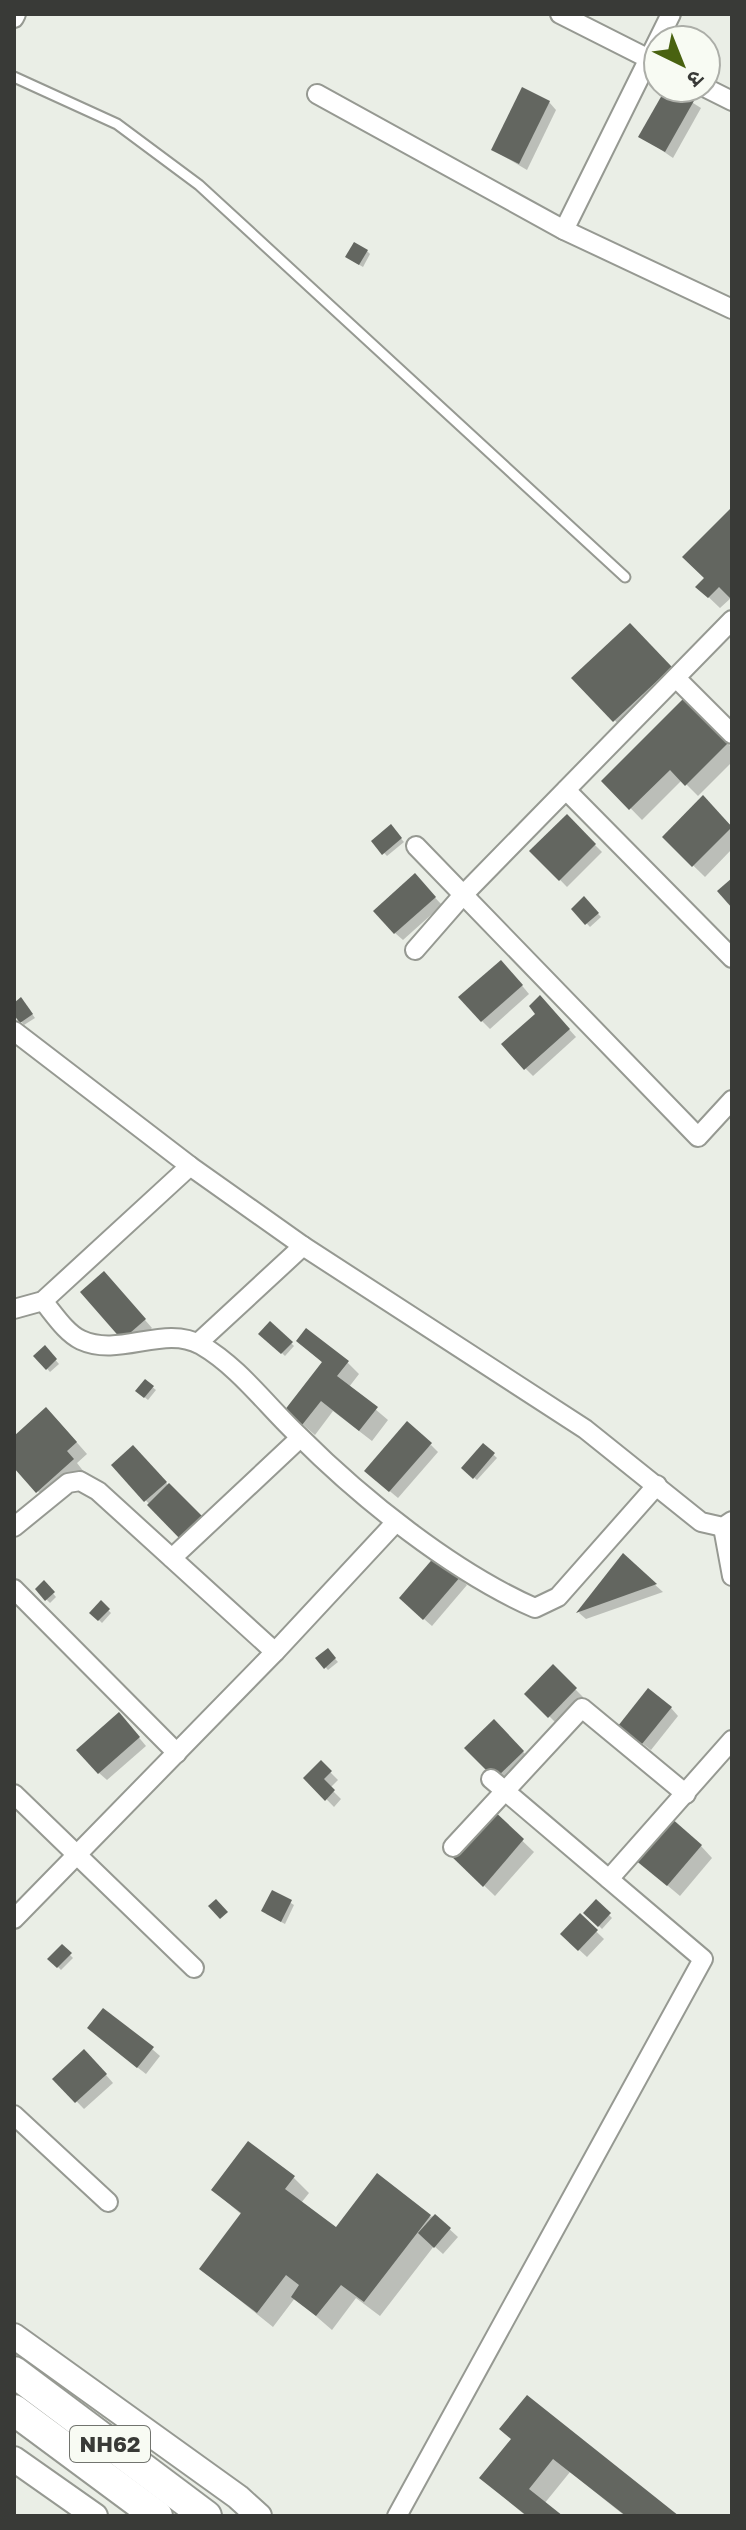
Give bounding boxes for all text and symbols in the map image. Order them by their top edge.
north arrow [642,24,722,104]
text: उ [681,65,710,94]
road number: NH62 [70,2426,150,2462]

